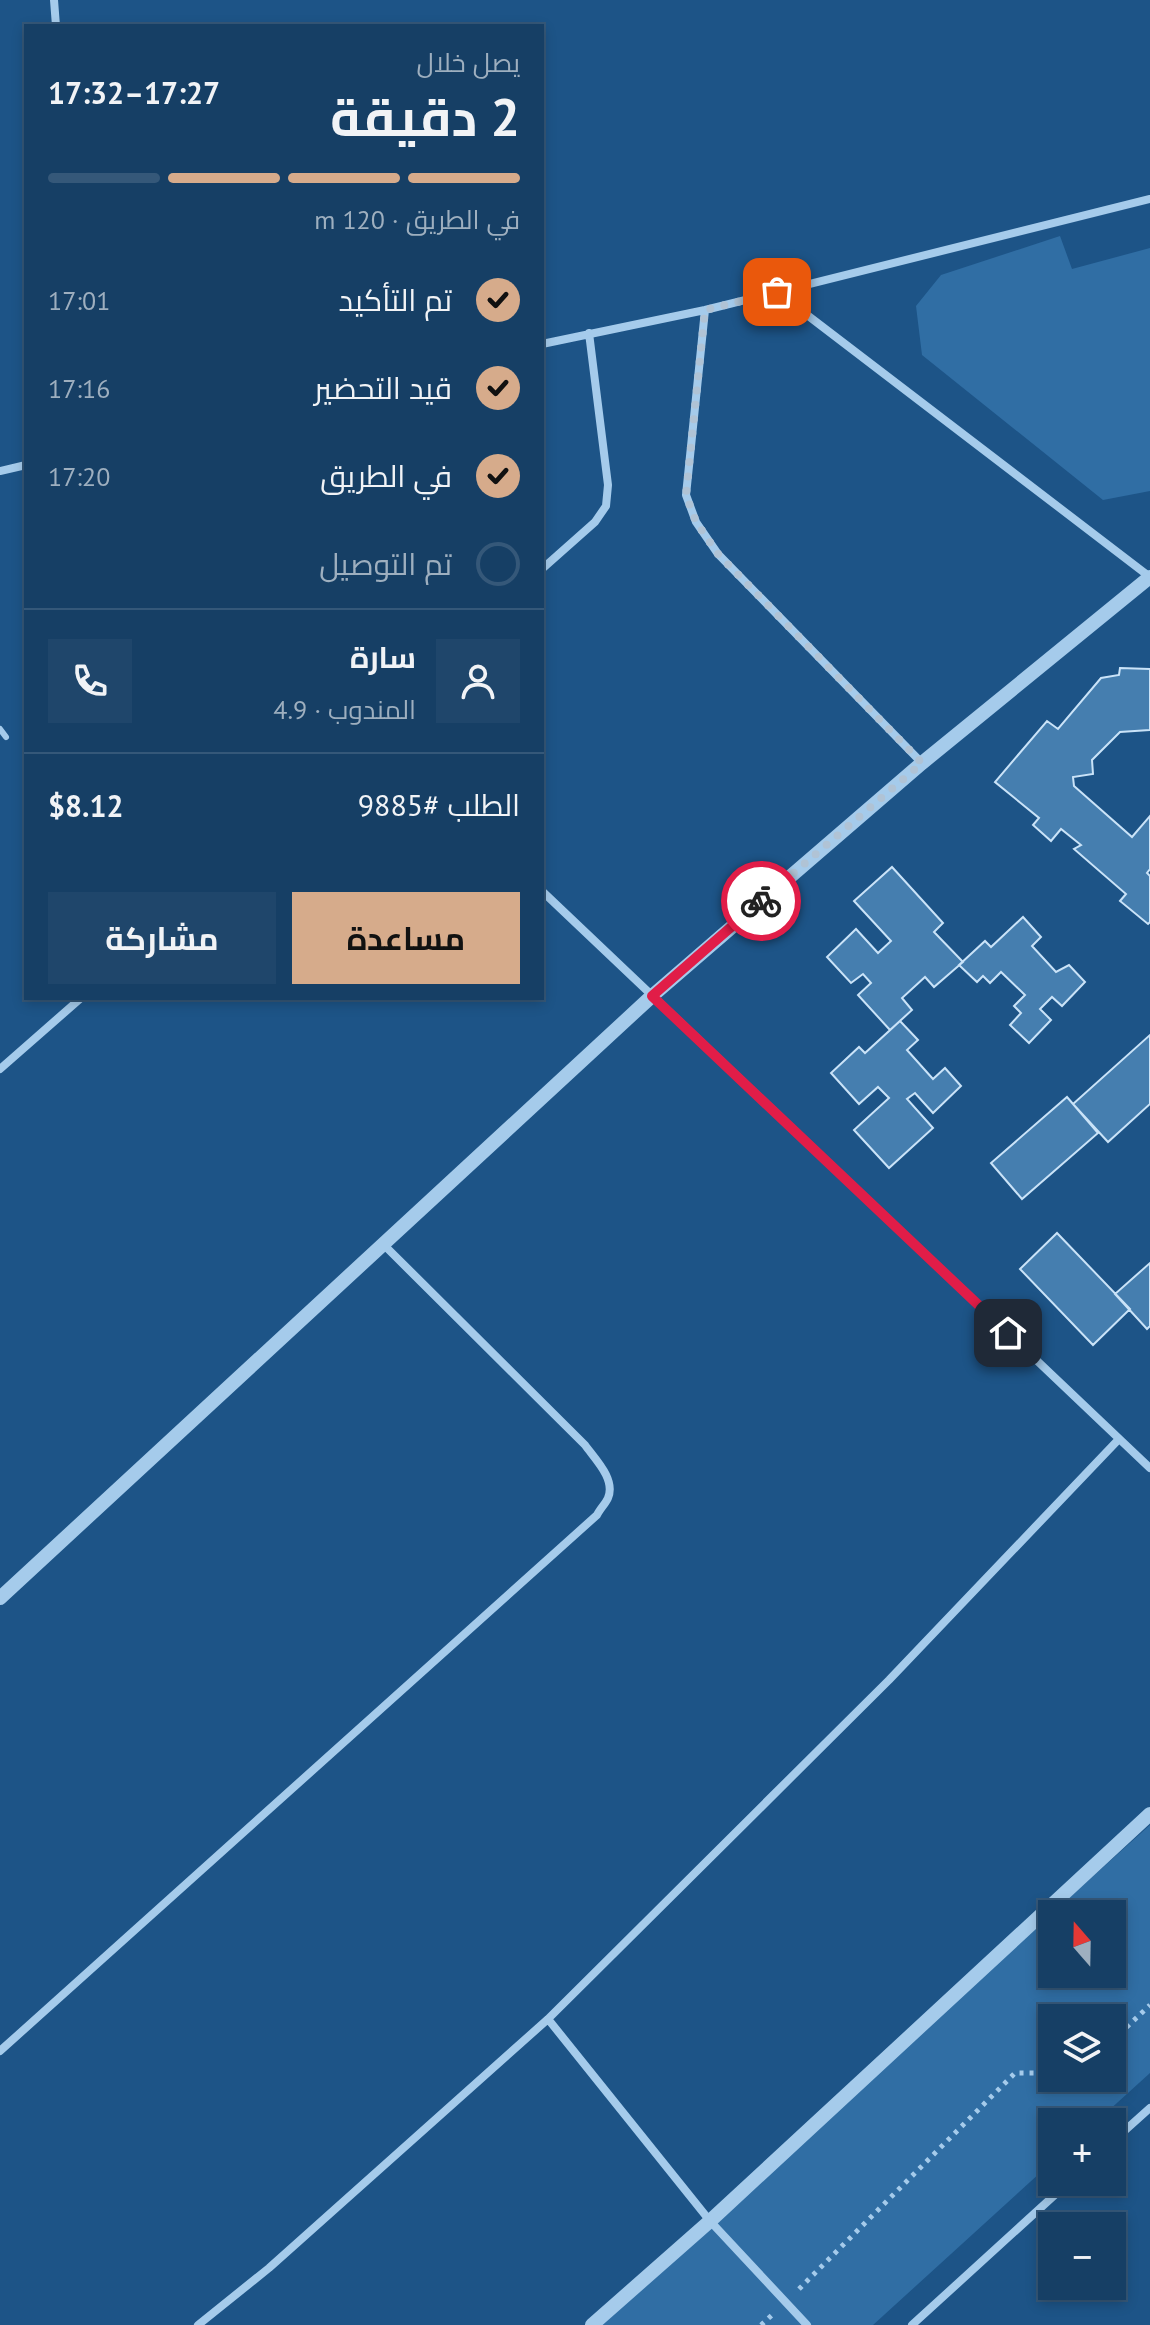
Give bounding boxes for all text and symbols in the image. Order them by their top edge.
text: يصل خلال [417,46,520,79]
text: 17:27–17:32 [48,73,220,112]
text: 2 دقيقة [330,83,520,150]
text: في الطريق · 120 m [314,203,520,236]
pin [743,258,811,326]
icon: bag [755,270,799,314]
icon: check [476,278,520,322]
text: تم التأكيد [339,280,452,319]
text: 17:01 [48,284,110,317]
icon: check [476,366,520,410]
text: قيد التحضير [314,368,452,407]
text: 17:16 [48,372,110,405]
icon: check [476,454,520,498]
text: في الطريق [320,456,452,495]
text: 17:20 [48,460,110,493]
text: تم التوصيل [319,544,452,583]
text: سارة [350,637,416,676]
button: phone [48,639,132,723]
button: person [436,639,520,723]
text: المندوب · 4.9 [273,693,416,726]
text: الطلب #9885 [358,785,520,824]
text: $8.12 [48,786,123,825]
courier [721,861,801,941]
icon: bike [739,879,783,923]
button: مشاركة [48,892,276,984]
button: مساعدة [292,892,520,984]
pin [974,1299,1042,1367]
icon: home [986,1311,1030,1355]
north arrow [1038,1900,1126,1988]
map controls [1038,1900,1126,2300]
button: layers [1038,2004,1126,2092]
button: + [1038,2108,1126,2196]
button: − [1038,2212,1126,2300]

